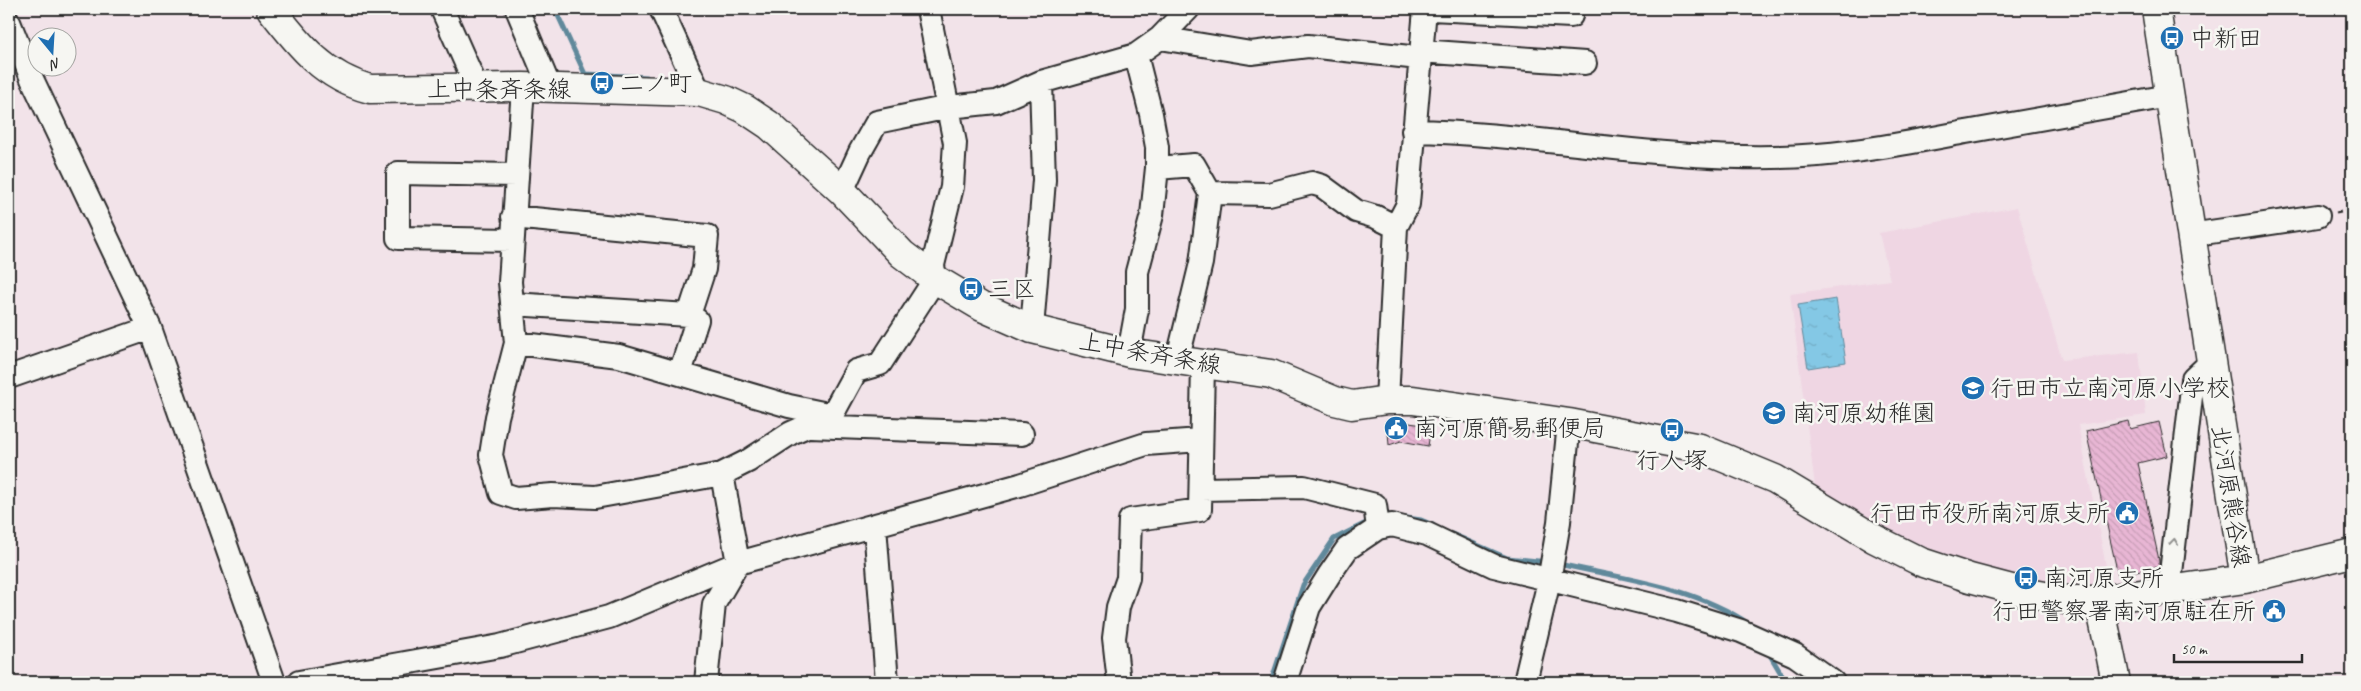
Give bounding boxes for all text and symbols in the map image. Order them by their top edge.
place label: 中新田 [2190,23,2262,53]
bus stop icon: 中新田 [2159,25,2185,51]
north arrow [28,28,78,78]
text: N [47,54,63,74]
place label: 二ノ町 [620,68,692,98]
bus stop icon: 二ノ町 [589,70,615,96]
street label: 上中条斉条線 [427,74,571,104]
place label: 三区 [988,274,1036,304]
bus stop icon: 三区 [958,276,984,302]
street label: 上中条斉条線 [1076,326,1224,380]
place label: 行田市立南河原小学校 [1990,373,2230,403]
school or university icon: 行田市立南河原小学校 [1960,375,1986,401]
place label: 南河原幼稚園 [1792,398,1936,428]
school or university icon: 南河原幼稚園 [1761,400,1787,426]
place label: 南河原簡易郵便局 [1414,413,1606,443]
public building icon: 南河原簡易郵便局 [1383,415,1409,441]
bus stop icon: 行人塚 [1659,417,1685,443]
street label: 北河原熊谷線 [2205,423,2257,569]
place label: 行人塚 [1636,445,1708,475]
place label: 行田市役所南河原支所 [1870,498,2110,528]
public building icon: 行田市役所南河原支所 [2114,500,2140,526]
one-way arrow [2168,538,2179,546]
place label: 南河原支所 [2044,563,2164,593]
bus stop icon: 南河原支所 [2013,565,2039,591]
place label: 行田警察署南河原駐在所 [1992,596,2256,626]
public building icon: 行田警察署南河原駐在所 [2261,598,2287,624]
scale bar [2174,631,2301,663]
text: 50 m [2181,640,2208,659]

